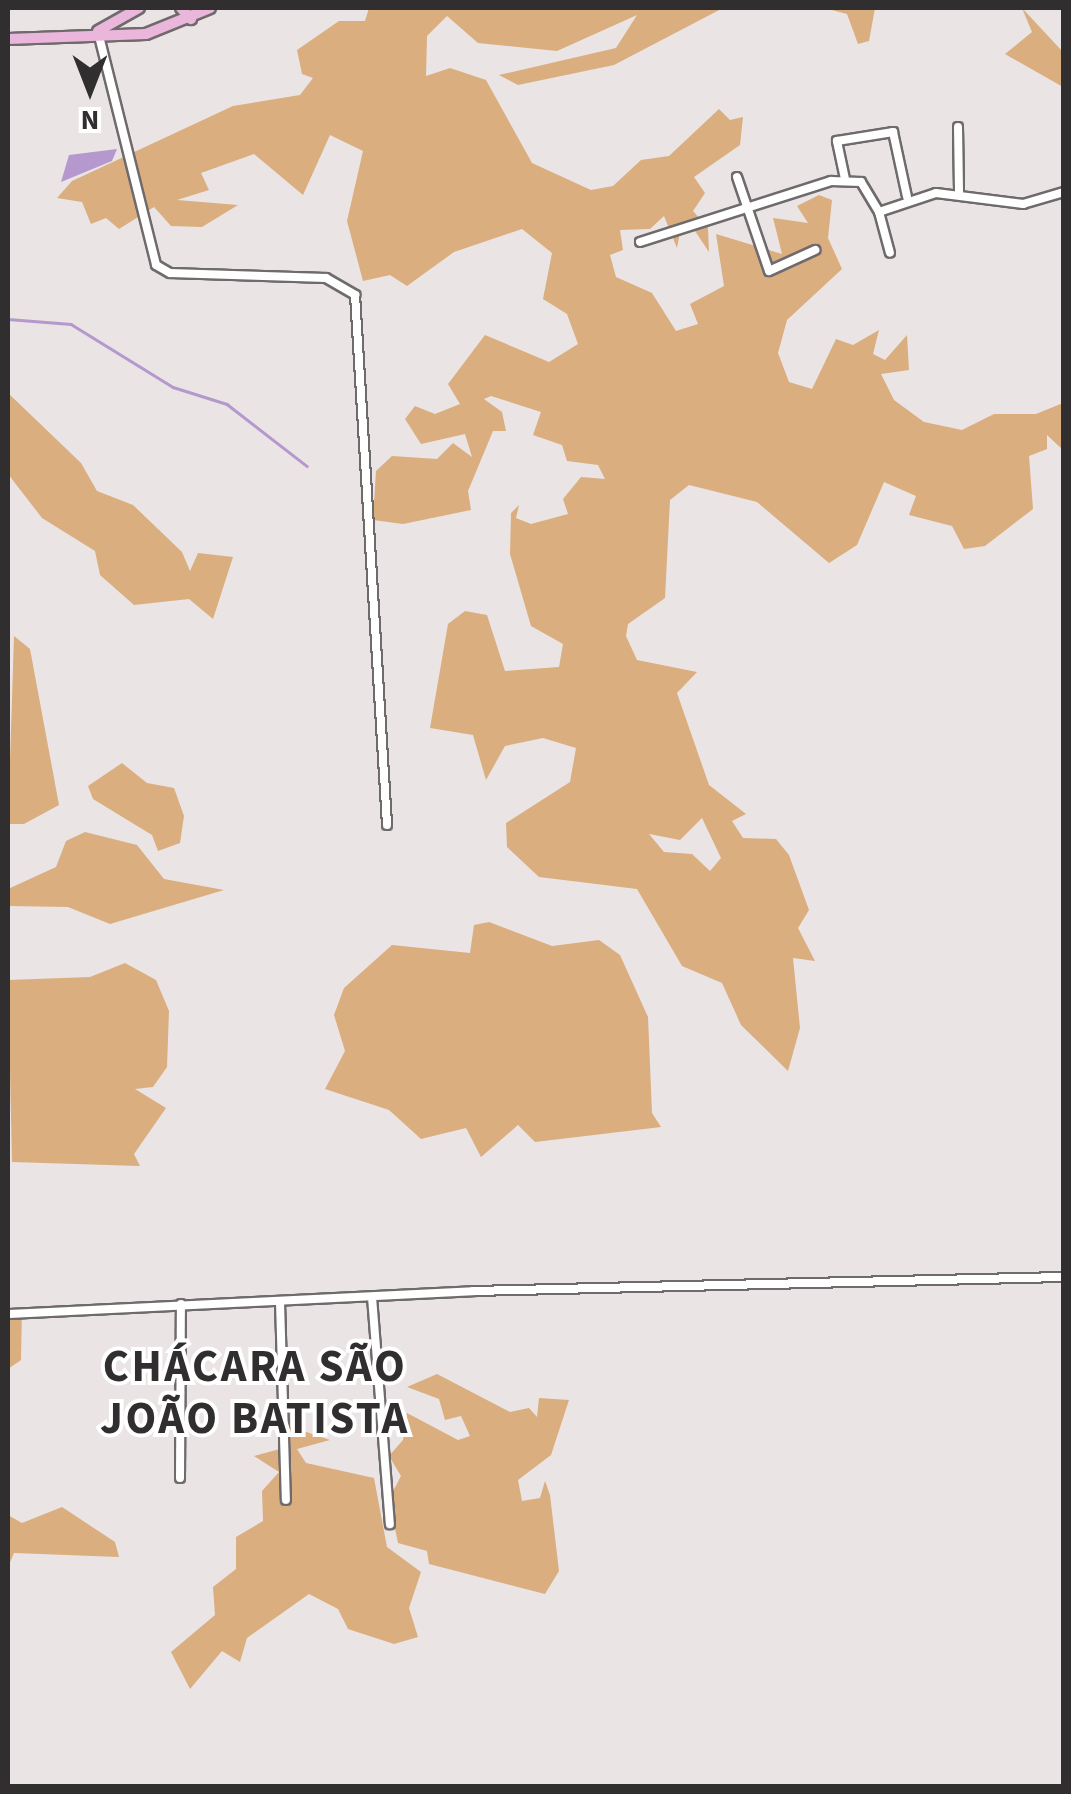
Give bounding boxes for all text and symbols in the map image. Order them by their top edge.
north arrow [40,40,140,140]
text: N [81,100,99,140]
district label: CHÁCARA SÃO JOÃO BATISTA [100,1341,410,1447]

